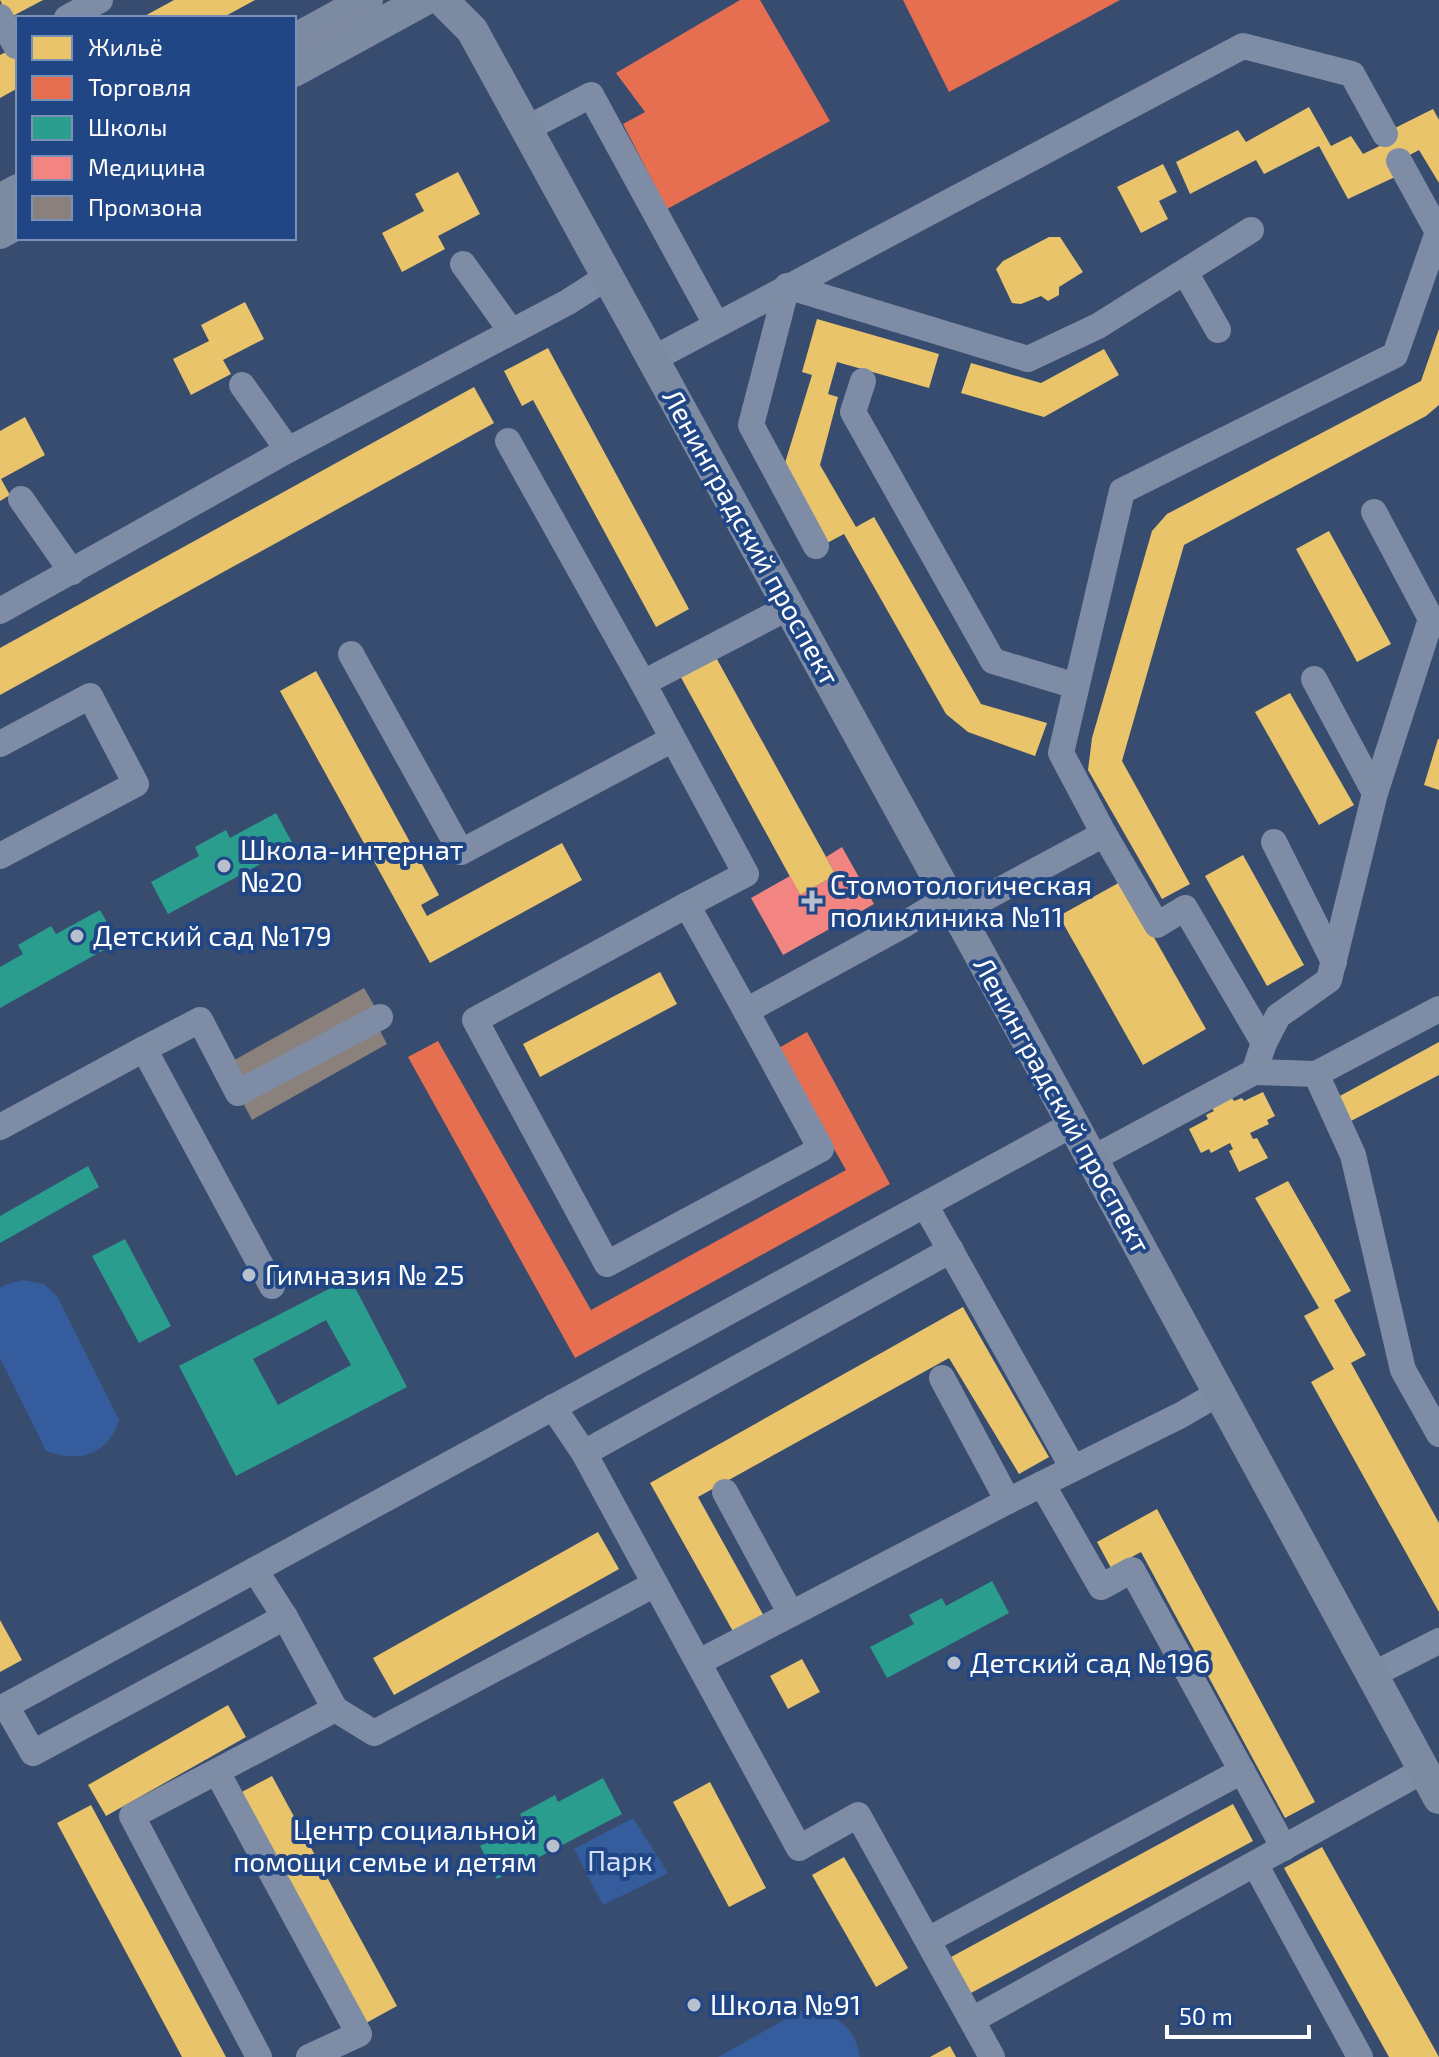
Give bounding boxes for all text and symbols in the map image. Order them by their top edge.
legend [16,16,296,240]
text: Жильё [88,32,163,61]
text: Торговля [88,72,191,101]
text: Школы [88,112,167,141]
text: Медицина [88,152,206,181]
text: Промзона [88,192,203,221]
street label: Ленинградский проспект [656,382,848,691]
place label: Школа-интернат №20 [240,832,464,898]
marker: Школа-интернат №20 [215,857,233,875]
place label: Стомотологическая поликлиника №11 [830,867,1092,933]
marker: Стомотологическая поликлиника №11 [801,890,823,912]
place label: Детский сад №179 [93,918,332,952]
marker: Детский сад №179 [68,927,86,945]
street label: Ленинградский проспект [967,950,1159,1259]
place label: Гимназия № 25 [265,1257,464,1291]
marker: Гимназия № 25 [240,1266,258,1284]
place label: Детский сад №196 [970,1645,1210,1679]
marker: Детский сад №196 [945,1654,963,1672]
place label: Центр социальной помощи семье и детям [233,1812,537,1878]
marker: Центр социальной помощи семье и детям [544,1837,562,1855]
park label: Парк [587,1843,653,1877]
place label: Школа №91 [710,1987,861,2021]
scale bar [1167,1989,1309,2039]
marker: Школа №91 [685,1996,703,2014]
text: 50 m [1179,2001,1233,2030]

